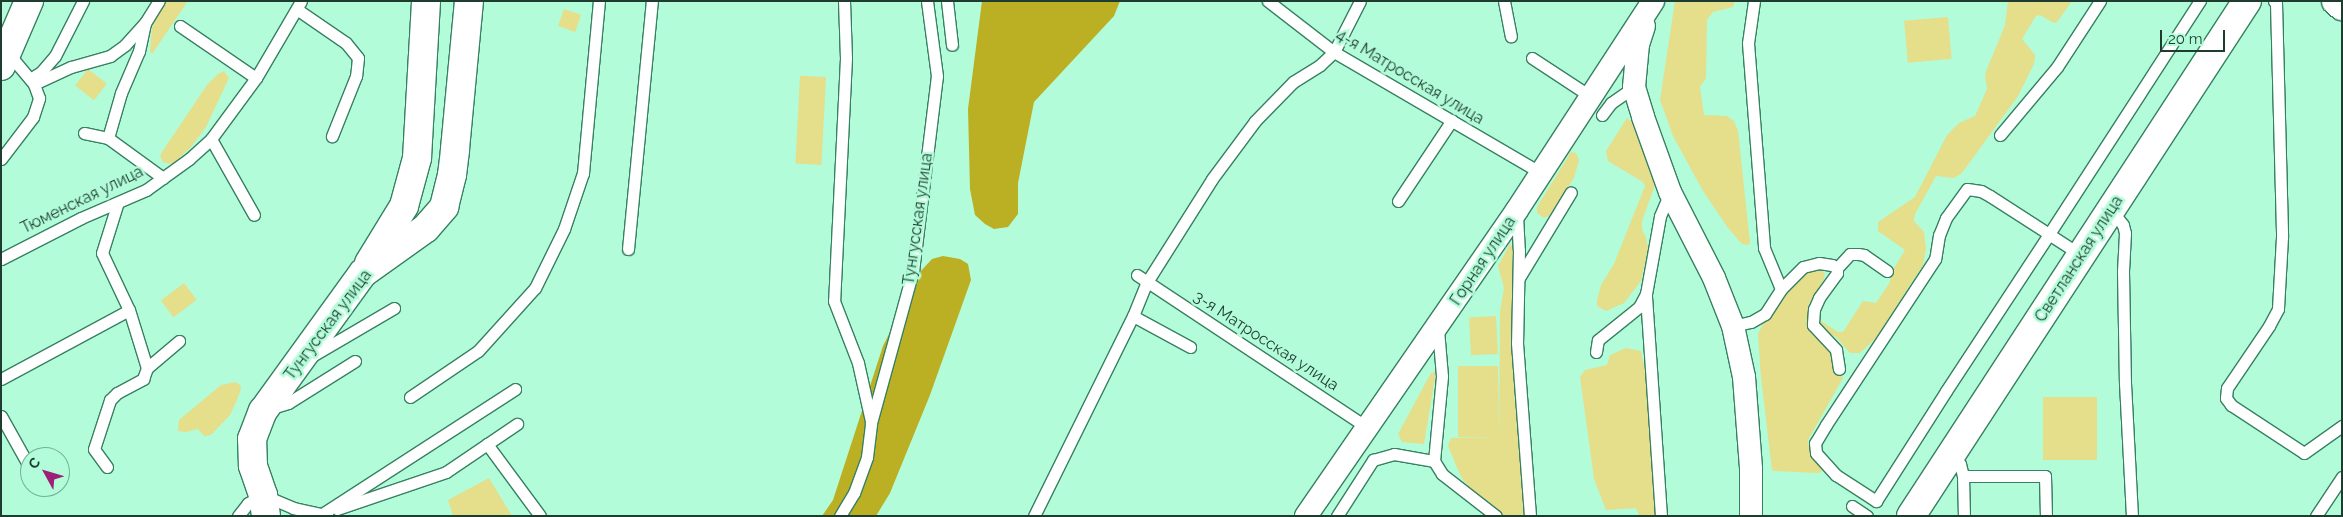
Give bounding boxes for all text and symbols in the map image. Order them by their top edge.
scale bar [2163,20,2228,52]
street label: 4-я Матросская улица [1332,25,1488,129]
text: 20 m [2168,30,2203,48]
street label: Тунгусская улица [899,152,937,286]
street label: Тюменская улица [18,162,146,238]
street label: Светланская улица [2031,192,2127,326]
street label: Горная улица [1446,213,1520,309]
street label: Тунгусская улица [280,266,376,384]
street label: 3-я Матросская улица [1190,287,1342,395]
north arrow [20,447,70,497]
text: С [25,454,43,472]

